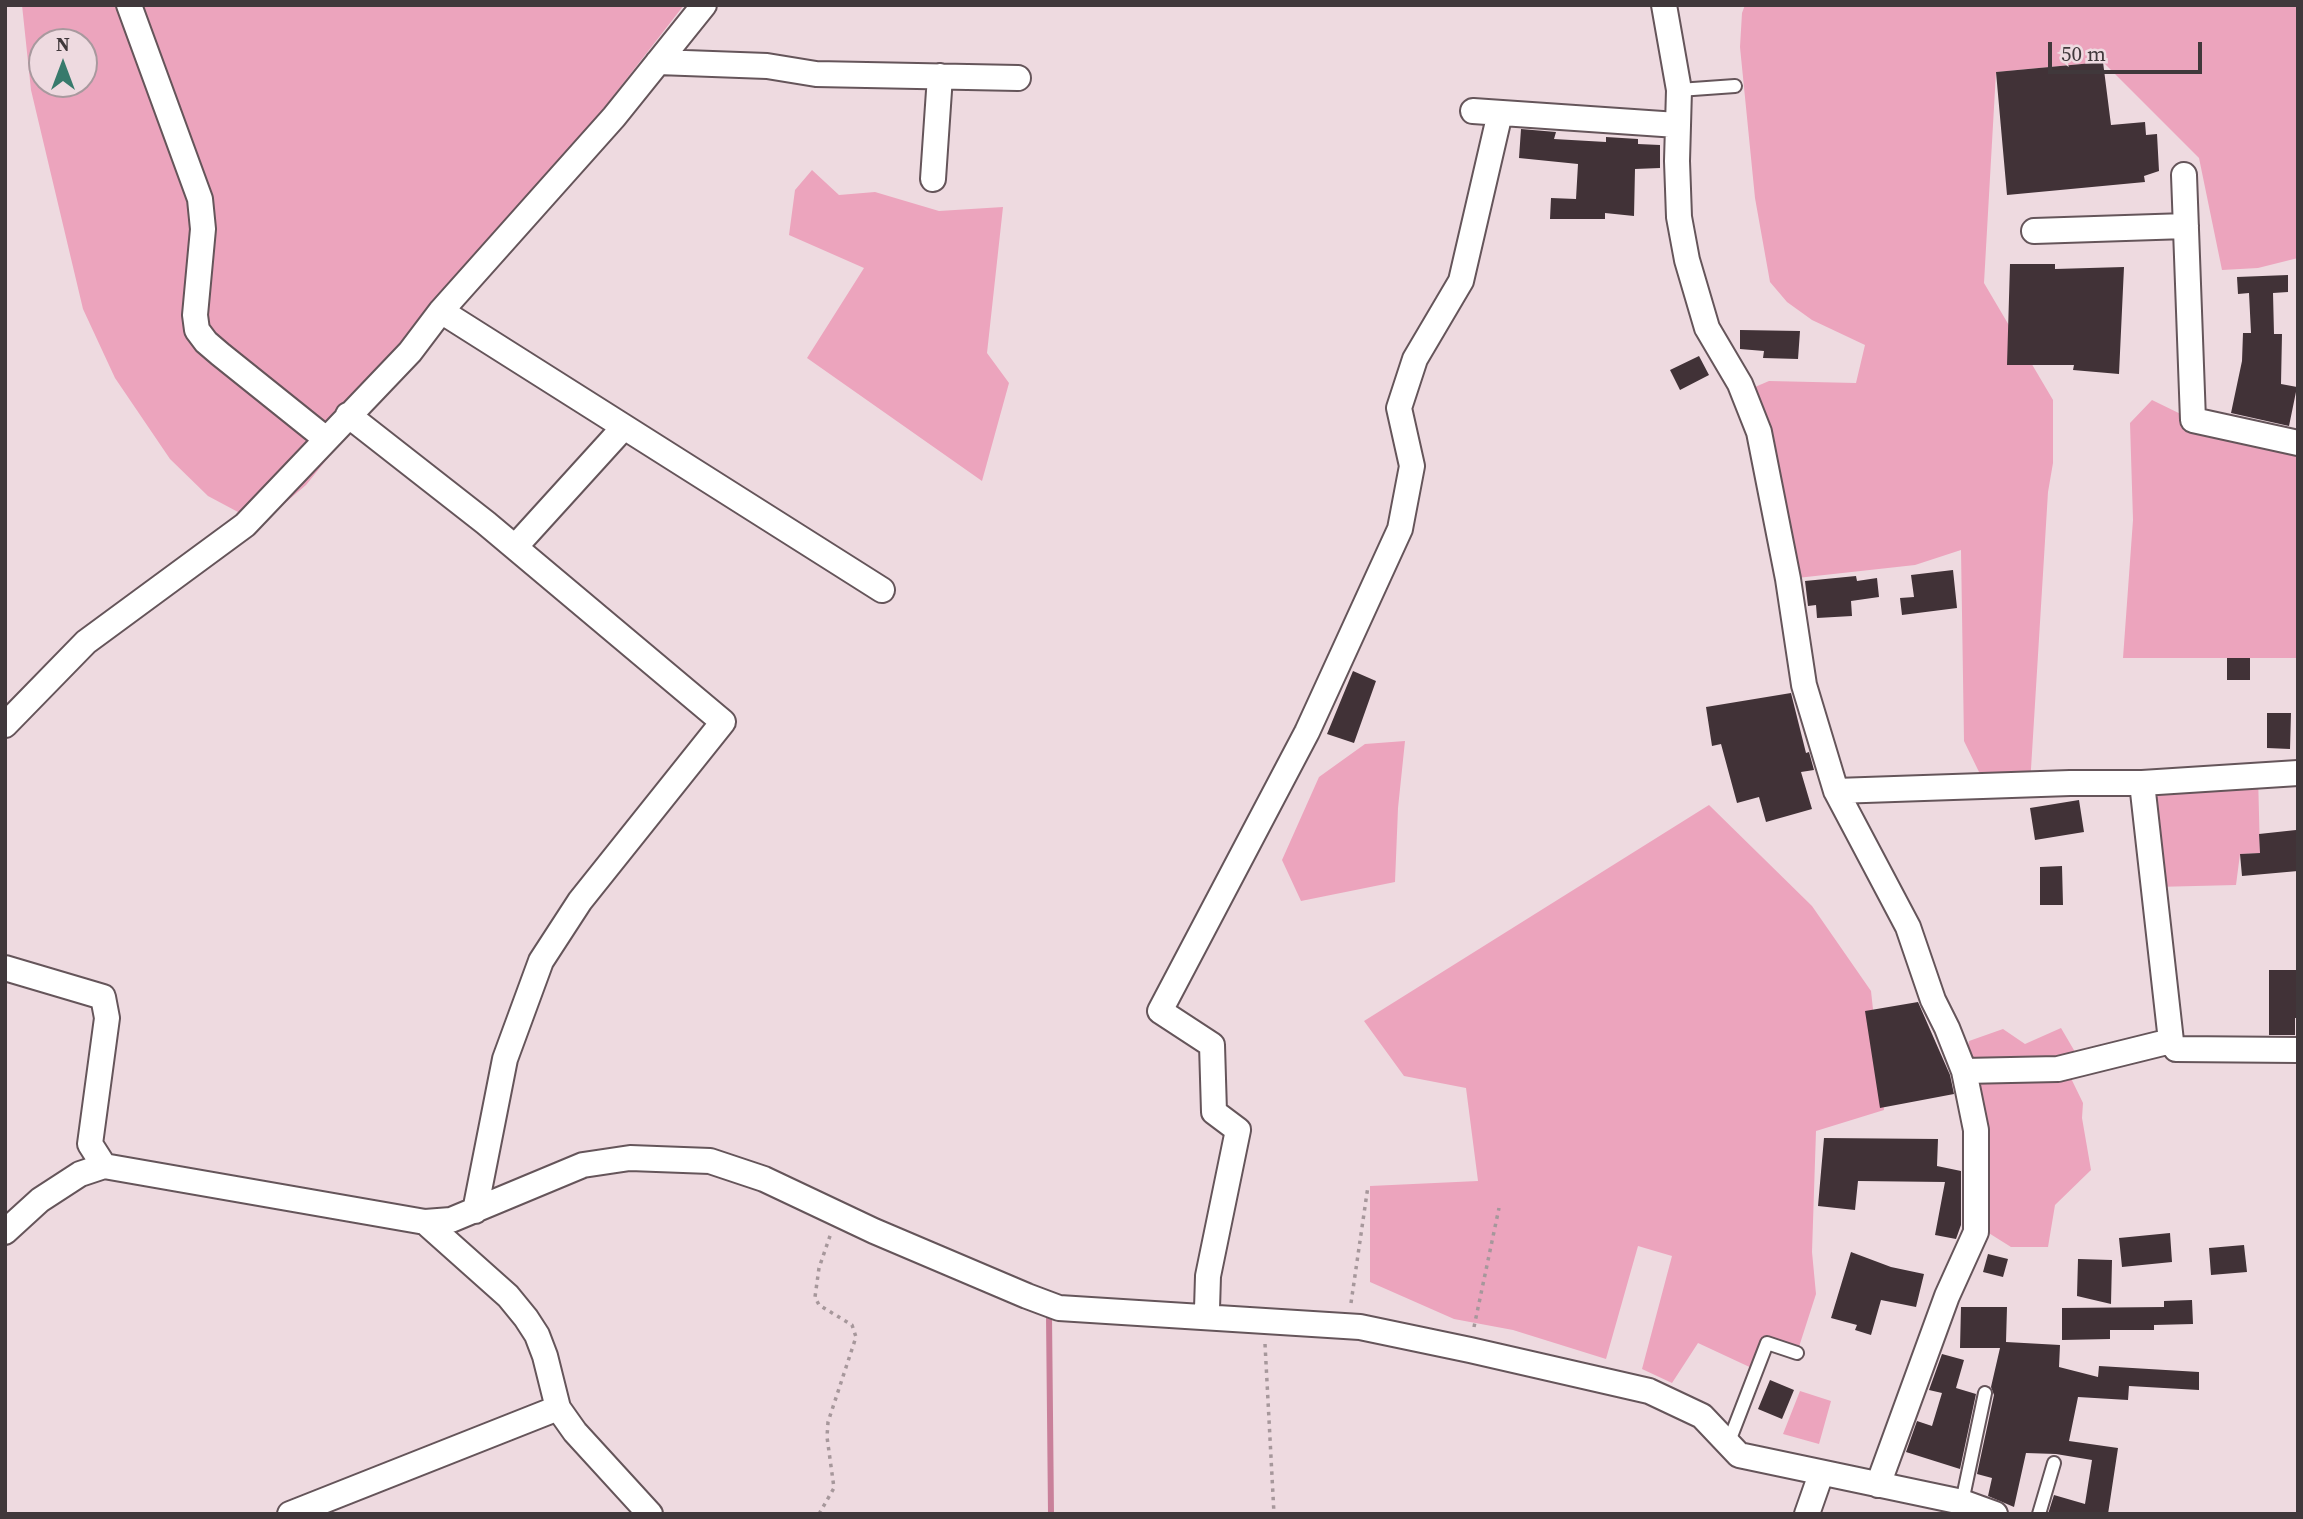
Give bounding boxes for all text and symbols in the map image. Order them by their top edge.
north arrow [28,28,98,98]
scale bar [2051,28,2205,72]
text: N [56,31,70,57]
text: 50 m [2061,39,2106,68]

